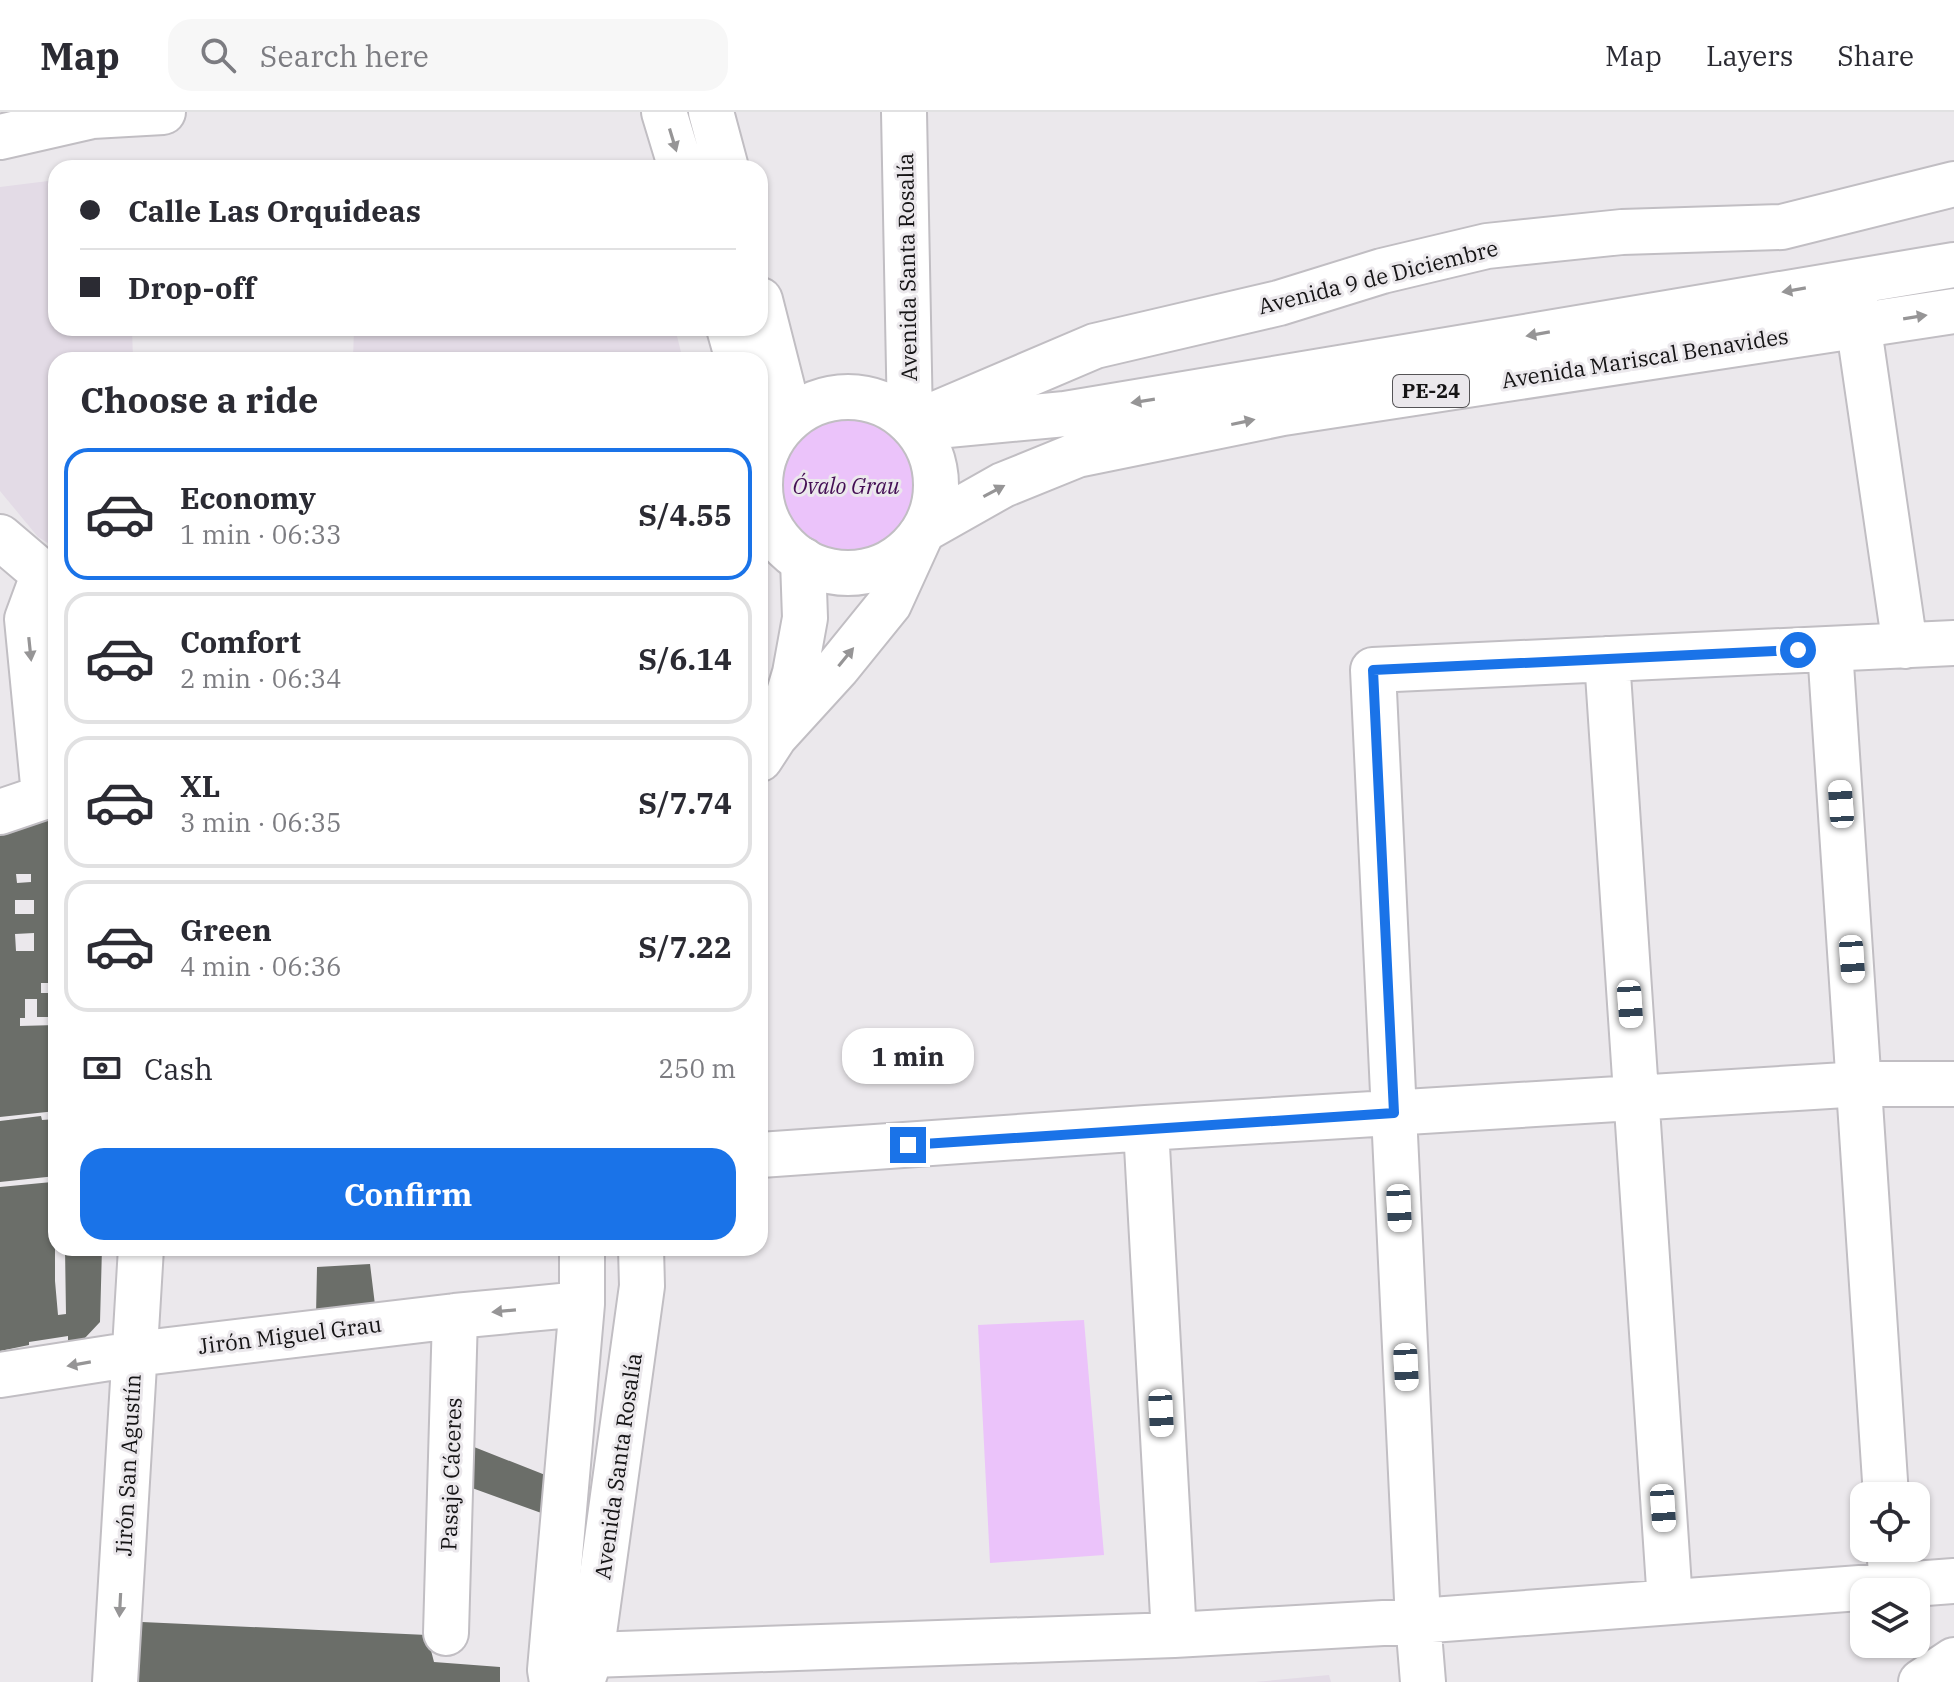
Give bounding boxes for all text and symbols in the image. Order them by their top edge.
search box [168,19,728,91]
text: Map [40,31,120,80]
icon: search [196,33,240,77]
text: Search here [260,36,429,75]
text: Map [1605,37,1662,74]
text: Layers [1706,37,1793,74]
text: Share [1837,37,1914,74]
one-way arrow [667,128,680,152]
street label: Avenida Santa Rosalía [890,153,923,381]
text: Calle Las Orquideas [128,191,421,230]
street label: Avenida 9 de Diciembre [1255,233,1501,320]
text: Drop-off [128,268,256,307]
one-way arrow [1781,285,1806,297]
one-way arrow [1903,310,1928,323]
street label: Avenida Mariscal Benavides [1500,321,1790,394]
one-way arrow [1525,329,1550,341]
road number: PE-24 [1393,375,1469,407]
text: Choose a ride [80,376,319,423]
one-way arrow [1131,395,1156,408]
one-way arrow [1231,415,1256,427]
park label: Óvalo Grau [792,471,900,500]
icon: car [84,478,156,550]
text: Economy [180,478,316,517]
one-way arrow [982,484,1005,498]
text: S/4.55 [638,495,732,534]
text: 1 min · 06:33 [180,517,342,551]
icon: car [84,622,156,694]
text: Comfort [180,622,301,661]
route start [1780,632,1816,668]
one-way arrow [24,637,37,662]
text: S/6.14 [638,639,732,678]
one-way arrow [837,647,854,667]
text: 2 min · 06:34 [180,661,342,695]
icon: car [84,766,156,838]
text: XL [180,766,220,805]
car [1827,779,1855,829]
text: S/7.74 [638,783,732,822]
text: 3 min · 06:35 [180,805,342,839]
icon: car [84,910,156,982]
text: Green [180,910,272,949]
text: S/7.22 [638,927,732,966]
car [1838,934,1866,984]
text: 4 min · 06:36 [180,949,342,983]
car [1616,979,1644,1029]
callout: 1 min [842,1029,974,1085]
text: 1 min [872,1039,944,1073]
icon: cash [80,1046,124,1090]
text: Cash [144,1049,213,1088]
text: 250 m [658,1051,736,1085]
route end [890,1127,926,1163]
button: Confirm [80,1148,736,1240]
car [1386,1183,1412,1233]
one-way arrow [491,1305,516,1318]
street label: Jirón Miguel Grau [197,1309,383,1360]
car [1393,1342,1419,1392]
street label: Avenida Santa Rosalía [587,1351,648,1581]
one-way arrow [67,1358,92,1370]
street label: Jirón San Agustín [108,1373,147,1557]
car [1148,1388,1174,1438]
street label: Pasaje Cáceres [433,1397,468,1551]
map controls [1850,1482,1930,1658]
button: locate [1850,1482,1930,1562]
car [1649,1483,1677,1533]
button: layers [1850,1578,1930,1658]
one-way arrow [113,1593,126,1618]

